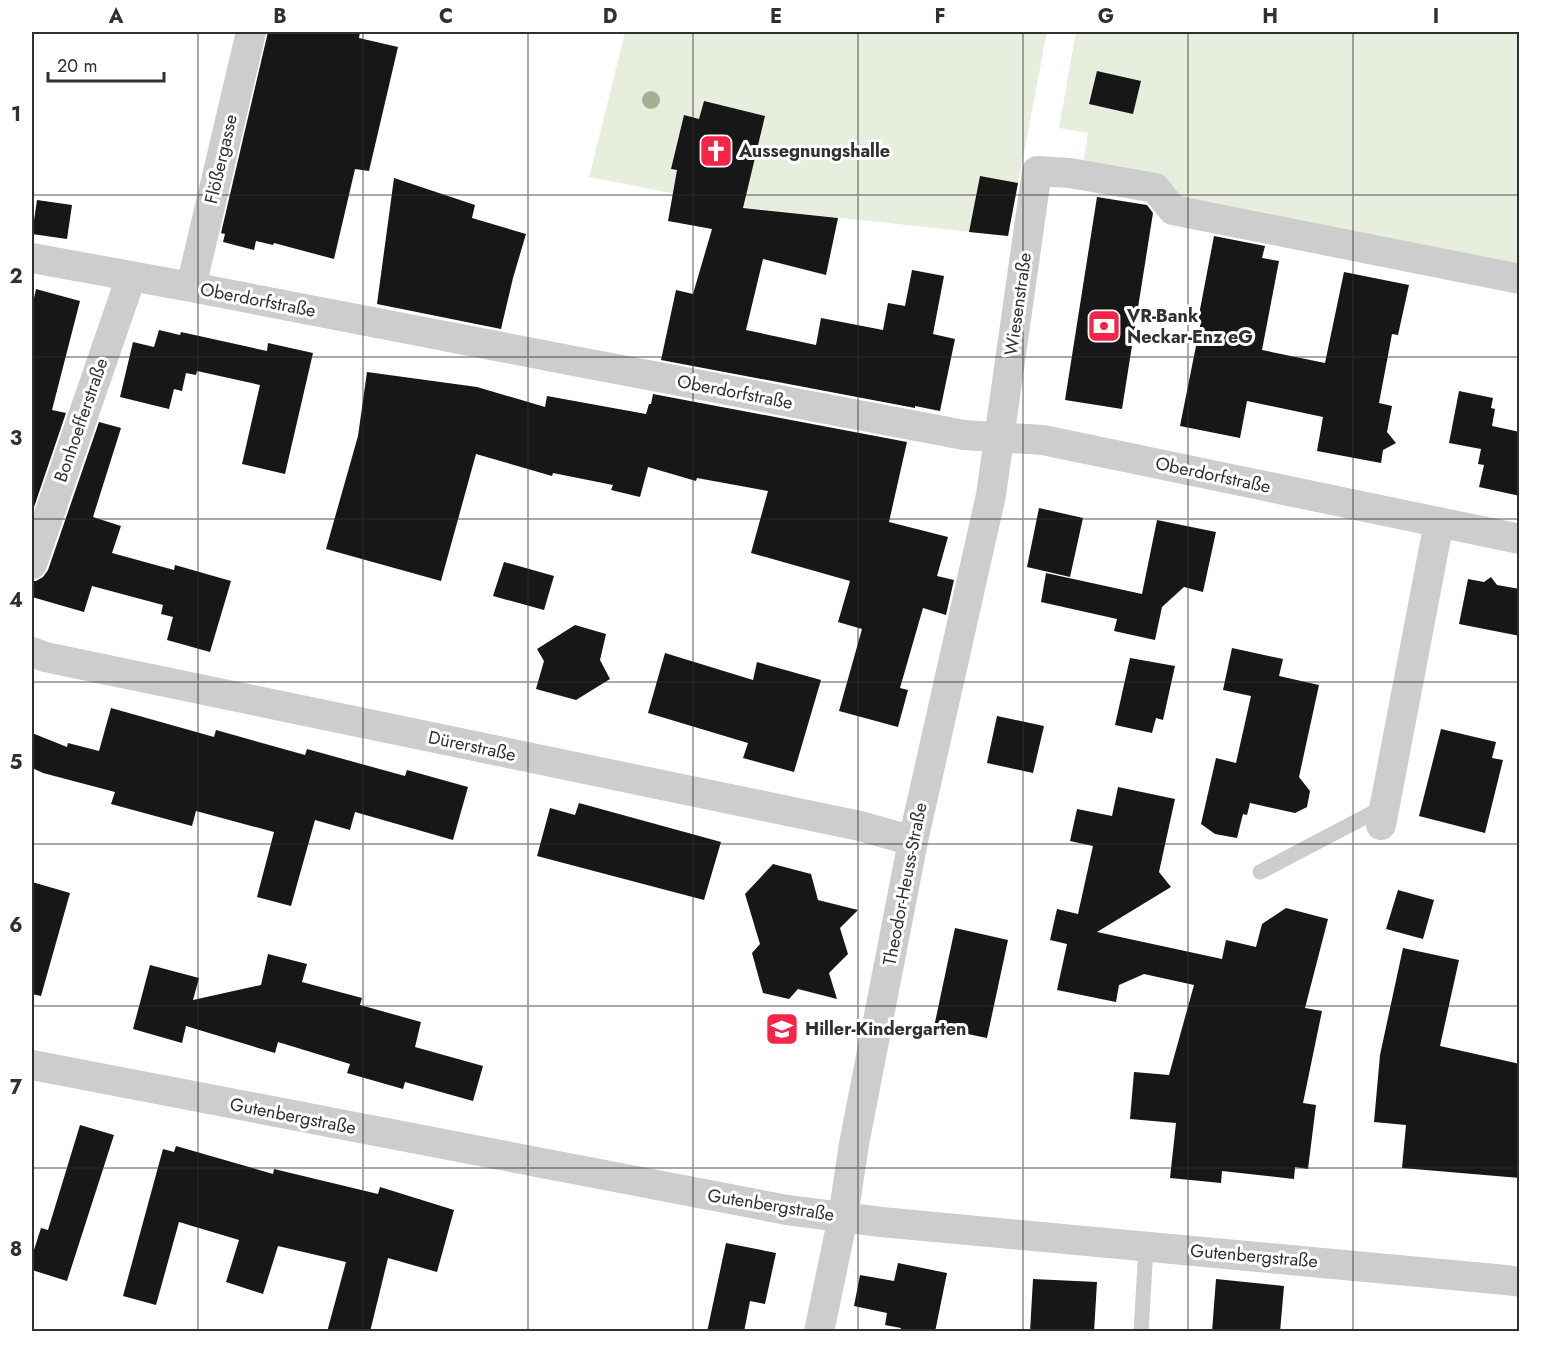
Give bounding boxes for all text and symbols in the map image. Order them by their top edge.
text: A [108,2,124,31]
text: B [273,2,287,31]
text: C [439,2,453,31]
text: D [603,2,617,31]
text: E [770,2,782,31]
text: F [934,2,946,31]
text: G [1098,2,1114,31]
text: H [1262,2,1278,31]
text: I [1433,2,1439,31]
scale bar [48,45,164,83]
text: 20 m [57,53,97,79]
text: 1 [11,100,21,129]
street label: Flößergasse [198,112,244,206]
church icon: Aussegnungshalle [698,133,734,169]
place label: Aussegnungshalle [738,138,890,164]
street label: Wiesenstraße [998,251,1038,357]
text: 2 [9,262,23,291]
street label: Oberdorfstraße [198,276,318,324]
place label: VR-Bank Neckar-Enz eG [1126,303,1253,350]
bank icon: VR-Bank Neckar-Enz eG [1086,308,1122,344]
street label: Bonhoefferstraße [48,355,114,485]
street label: Oberdorfstraße [675,368,795,416]
text: 3 [10,424,22,453]
street label: Oberdorfstraße [1153,450,1273,500]
text: 4 [9,586,23,615]
street label: Dürerstraße [426,724,518,768]
text: 5 [10,748,23,777]
street label: Theodor-Heuss-Straße [876,800,934,968]
text: 6 [9,911,23,940]
school or university icon: Hiller-Kindergarten [764,1011,800,1047]
place label: Hiller-Kindergarten [805,1016,966,1042]
text: 7 [10,1073,23,1102]
street label: Gutenbergstraße [228,1091,358,1141]
street label: Gutenbergstraße [706,1182,836,1228]
text: 8 [10,1235,22,1264]
street label: Gutenbergstraße [1189,1237,1319,1275]

